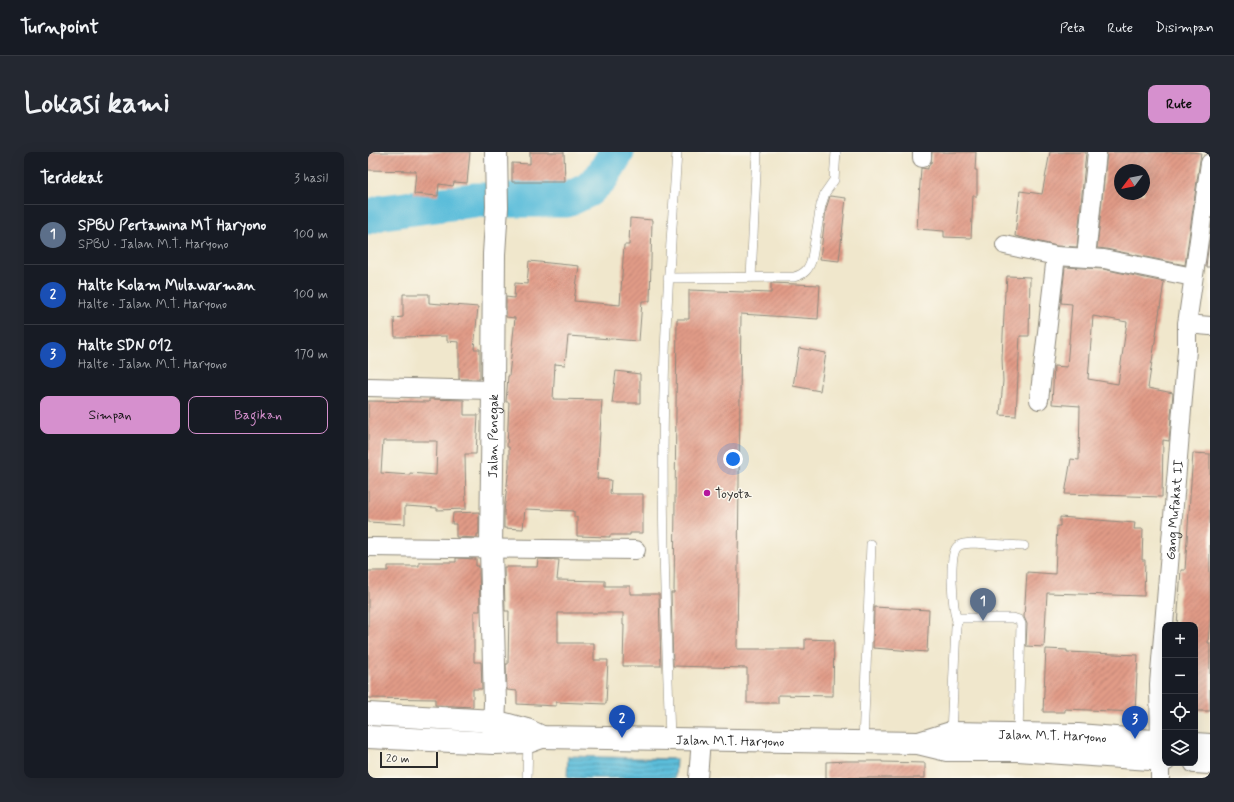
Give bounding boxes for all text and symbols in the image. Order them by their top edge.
text: Turnpoint [20,15,99,40]
text: Peta [1060,19,1085,37]
text: Rute [1107,19,1133,37]
text: Disimpan [1155,19,1214,37]
button: Rute [1148,85,1210,123]
text: Lokasi kami [24,86,170,123]
north arrow [1114,164,1150,200]
text: Terdekat [40,167,103,189]
text: 3 hasil [294,170,328,187]
text: SPBU Pertamina MT Haryono [78,216,266,236]
text: 1 [50,226,56,243]
text: 100 m [293,226,328,243]
text: SPBU · Jalan M.T. Haryono [78,236,229,253]
text: Halte Kolam Mulawarman [78,276,255,296]
text: 2 [50,286,56,303]
text: 100 m [293,286,328,303]
text: Halte · Jalan M.T. Haryono [78,296,227,313]
text: Halte SDN 012 [78,336,173,356]
text: 3 [50,346,56,363]
text: 170 m [294,346,328,363]
text: Halte · Jalan M.T. Haryono [78,356,227,373]
street label: Jalan Penegak [485,394,504,478]
button: Simpan [40,396,180,434]
button: Bagikan [188,396,328,434]
your location [723,449,743,469]
street label: Gang Mufakat II [1162,458,1188,561]
place label: Toyota [715,486,752,503]
marker: Toyota [702,488,712,498]
pin: 1 [970,588,996,621]
map controls [1162,622,1198,766]
button: + [1162,622,1198,658]
button: − [1162,658,1198,694]
button: locate [1162,694,1198,730]
pin: 2 [609,705,635,738]
pin: 3 [1122,706,1148,739]
street label: Jalan M.T. Haryono [998,727,1107,747]
button: layers [1162,730,1198,766]
street label: Jalan M.T. Haryono [675,732,785,751]
scale bar [380,750,438,769]
text: 20 m [386,752,409,766]

